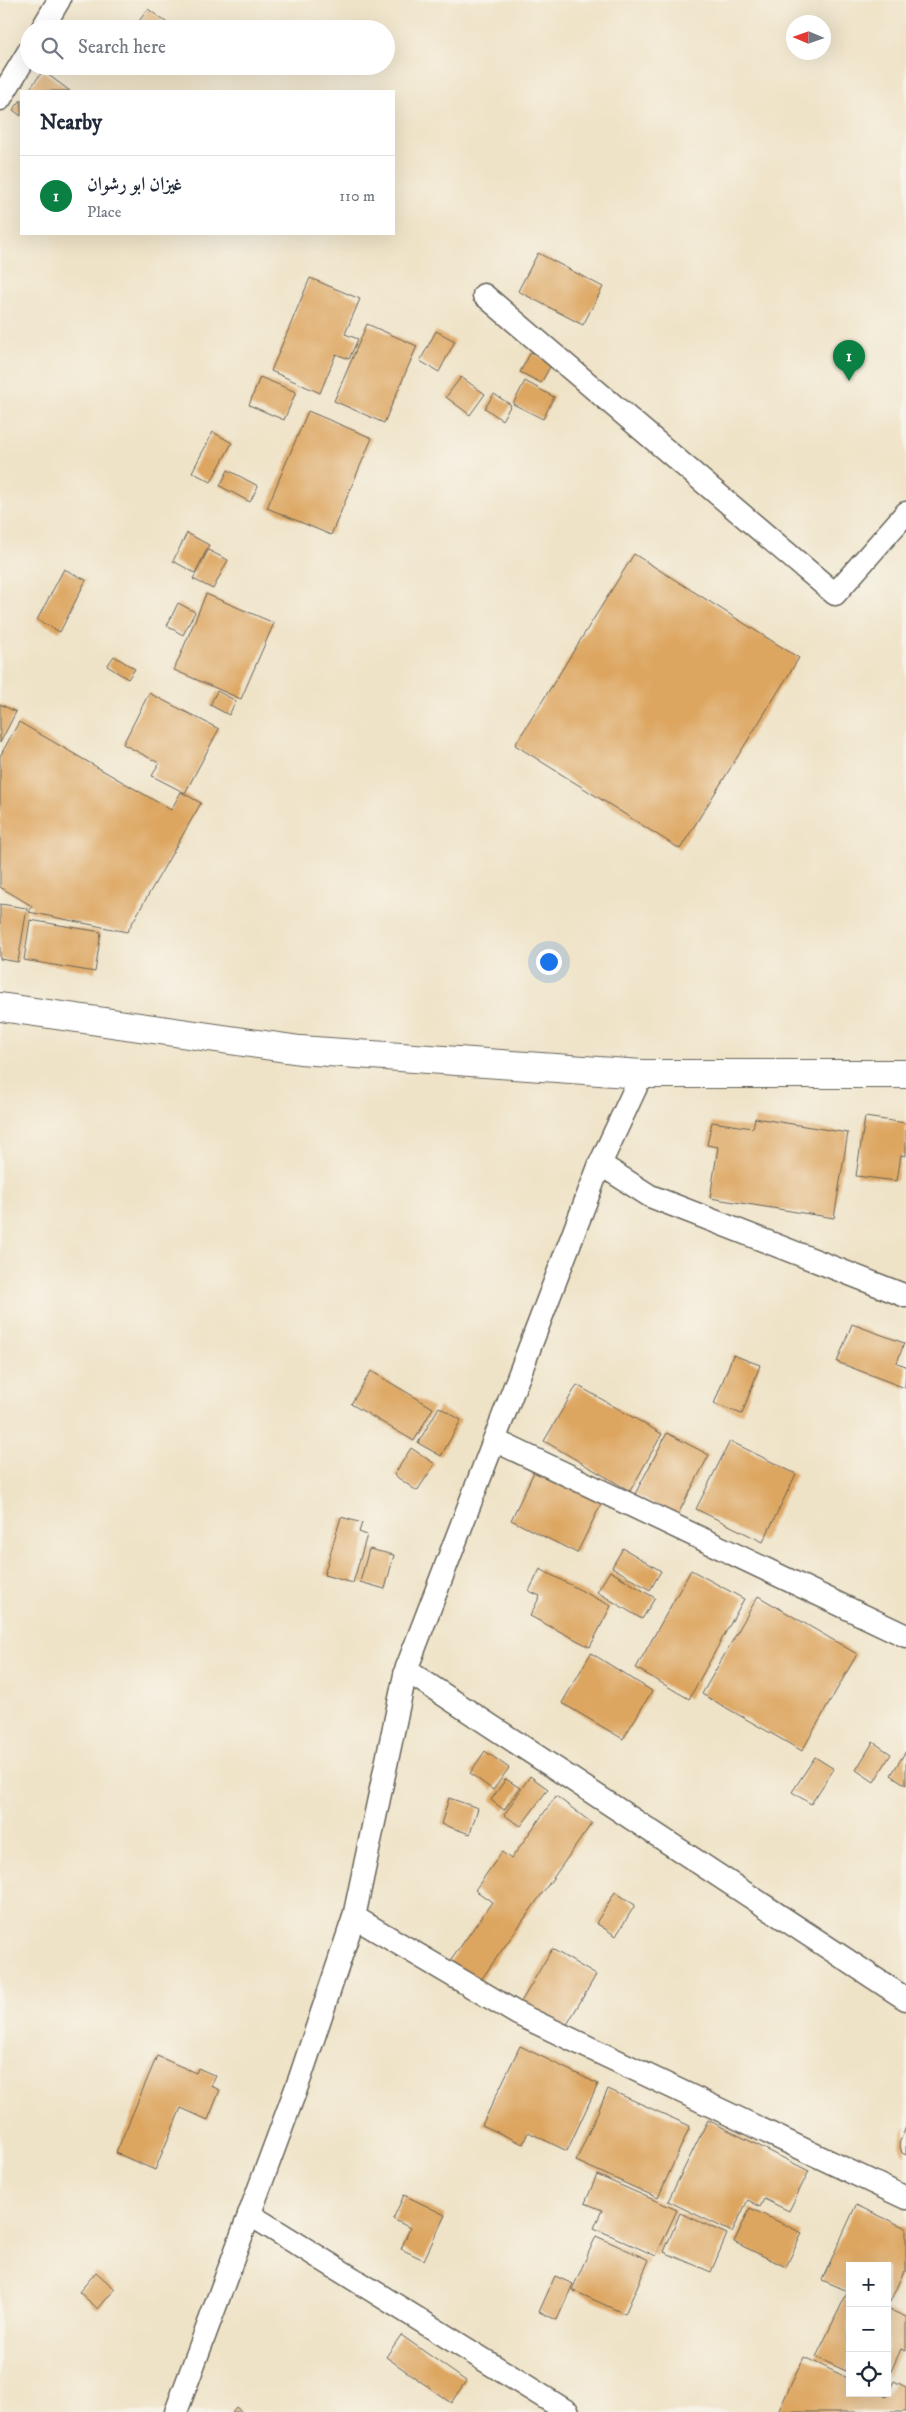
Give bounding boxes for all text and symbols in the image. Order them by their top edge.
north arrow [786,15,831,60]
search box [20,20,395,75]
icon: search [38,34,66,62]
text: Search here [78,36,166,59]
text: Nearby [40,110,102,136]
text: غيزان ابو رشوان [87,173,182,196]
text: 1 [53,186,59,206]
text: 110 m [339,186,375,206]
text: Place [87,202,121,222]
pin: 1 [833,340,865,381]
your location [536,949,562,975]
map controls [846,2262,891,2397]
button: + [846,2262,891,2307]
button: − [846,2307,891,2352]
button: locate [846,2352,891,2397]

